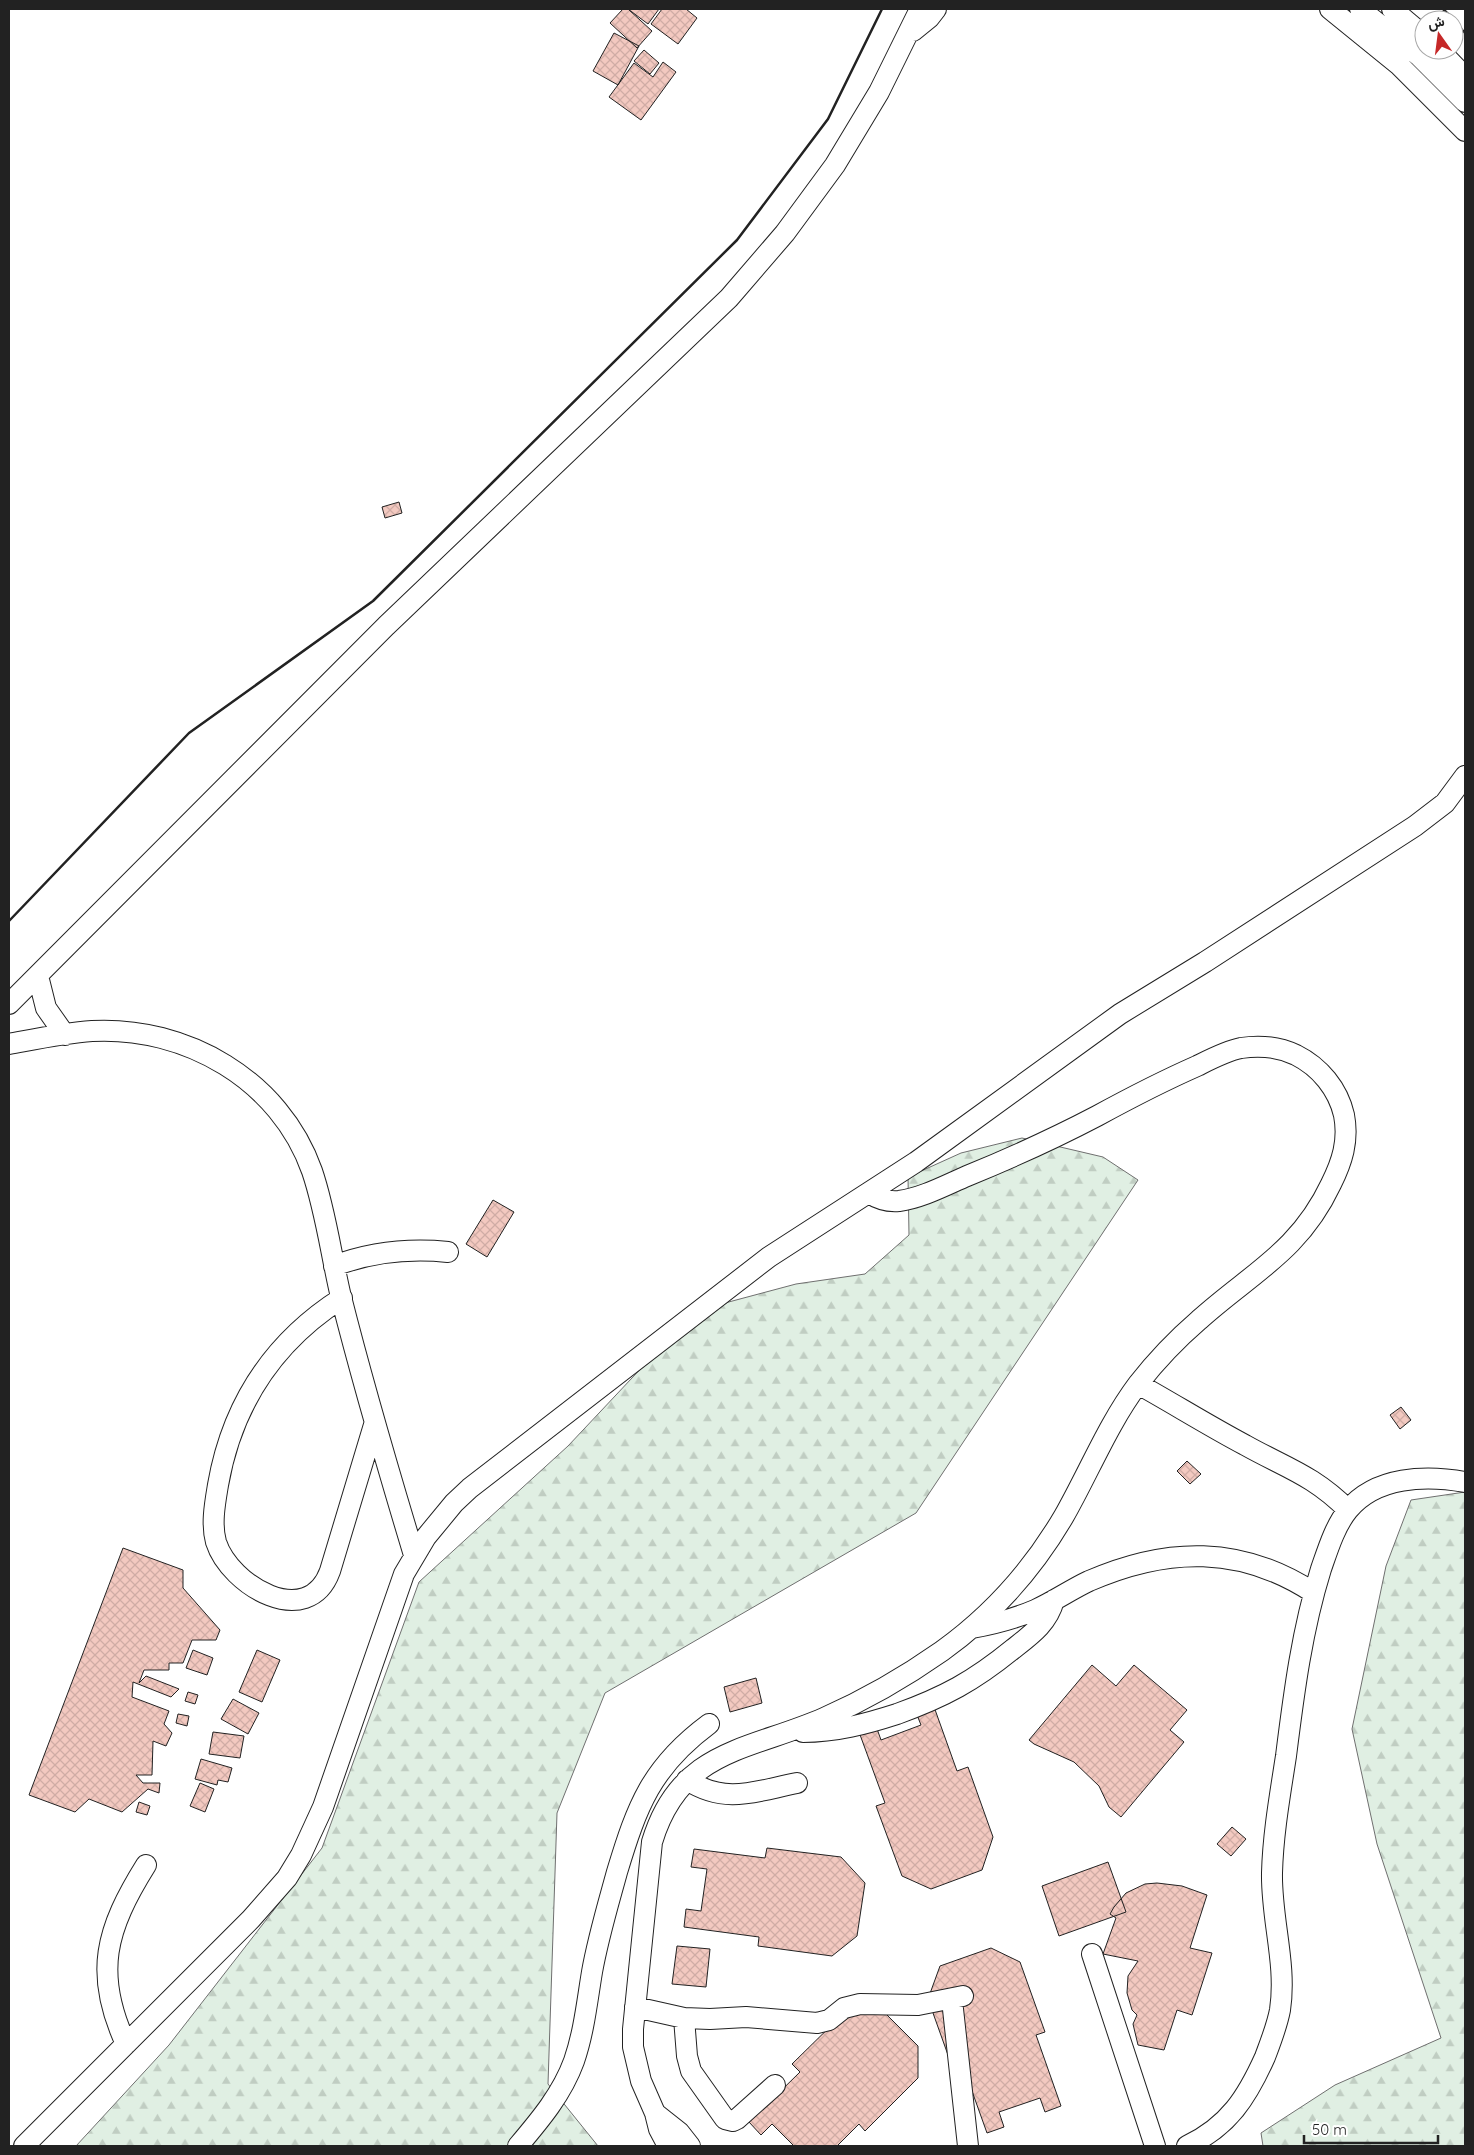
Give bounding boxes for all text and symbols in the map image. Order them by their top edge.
north arrow [1414,10,1464,60]
text: ش [1426,12,1446,33]
scale bar [1304,2112,1438,2144]
text: 50 m [1312,2120,1347,2139]

